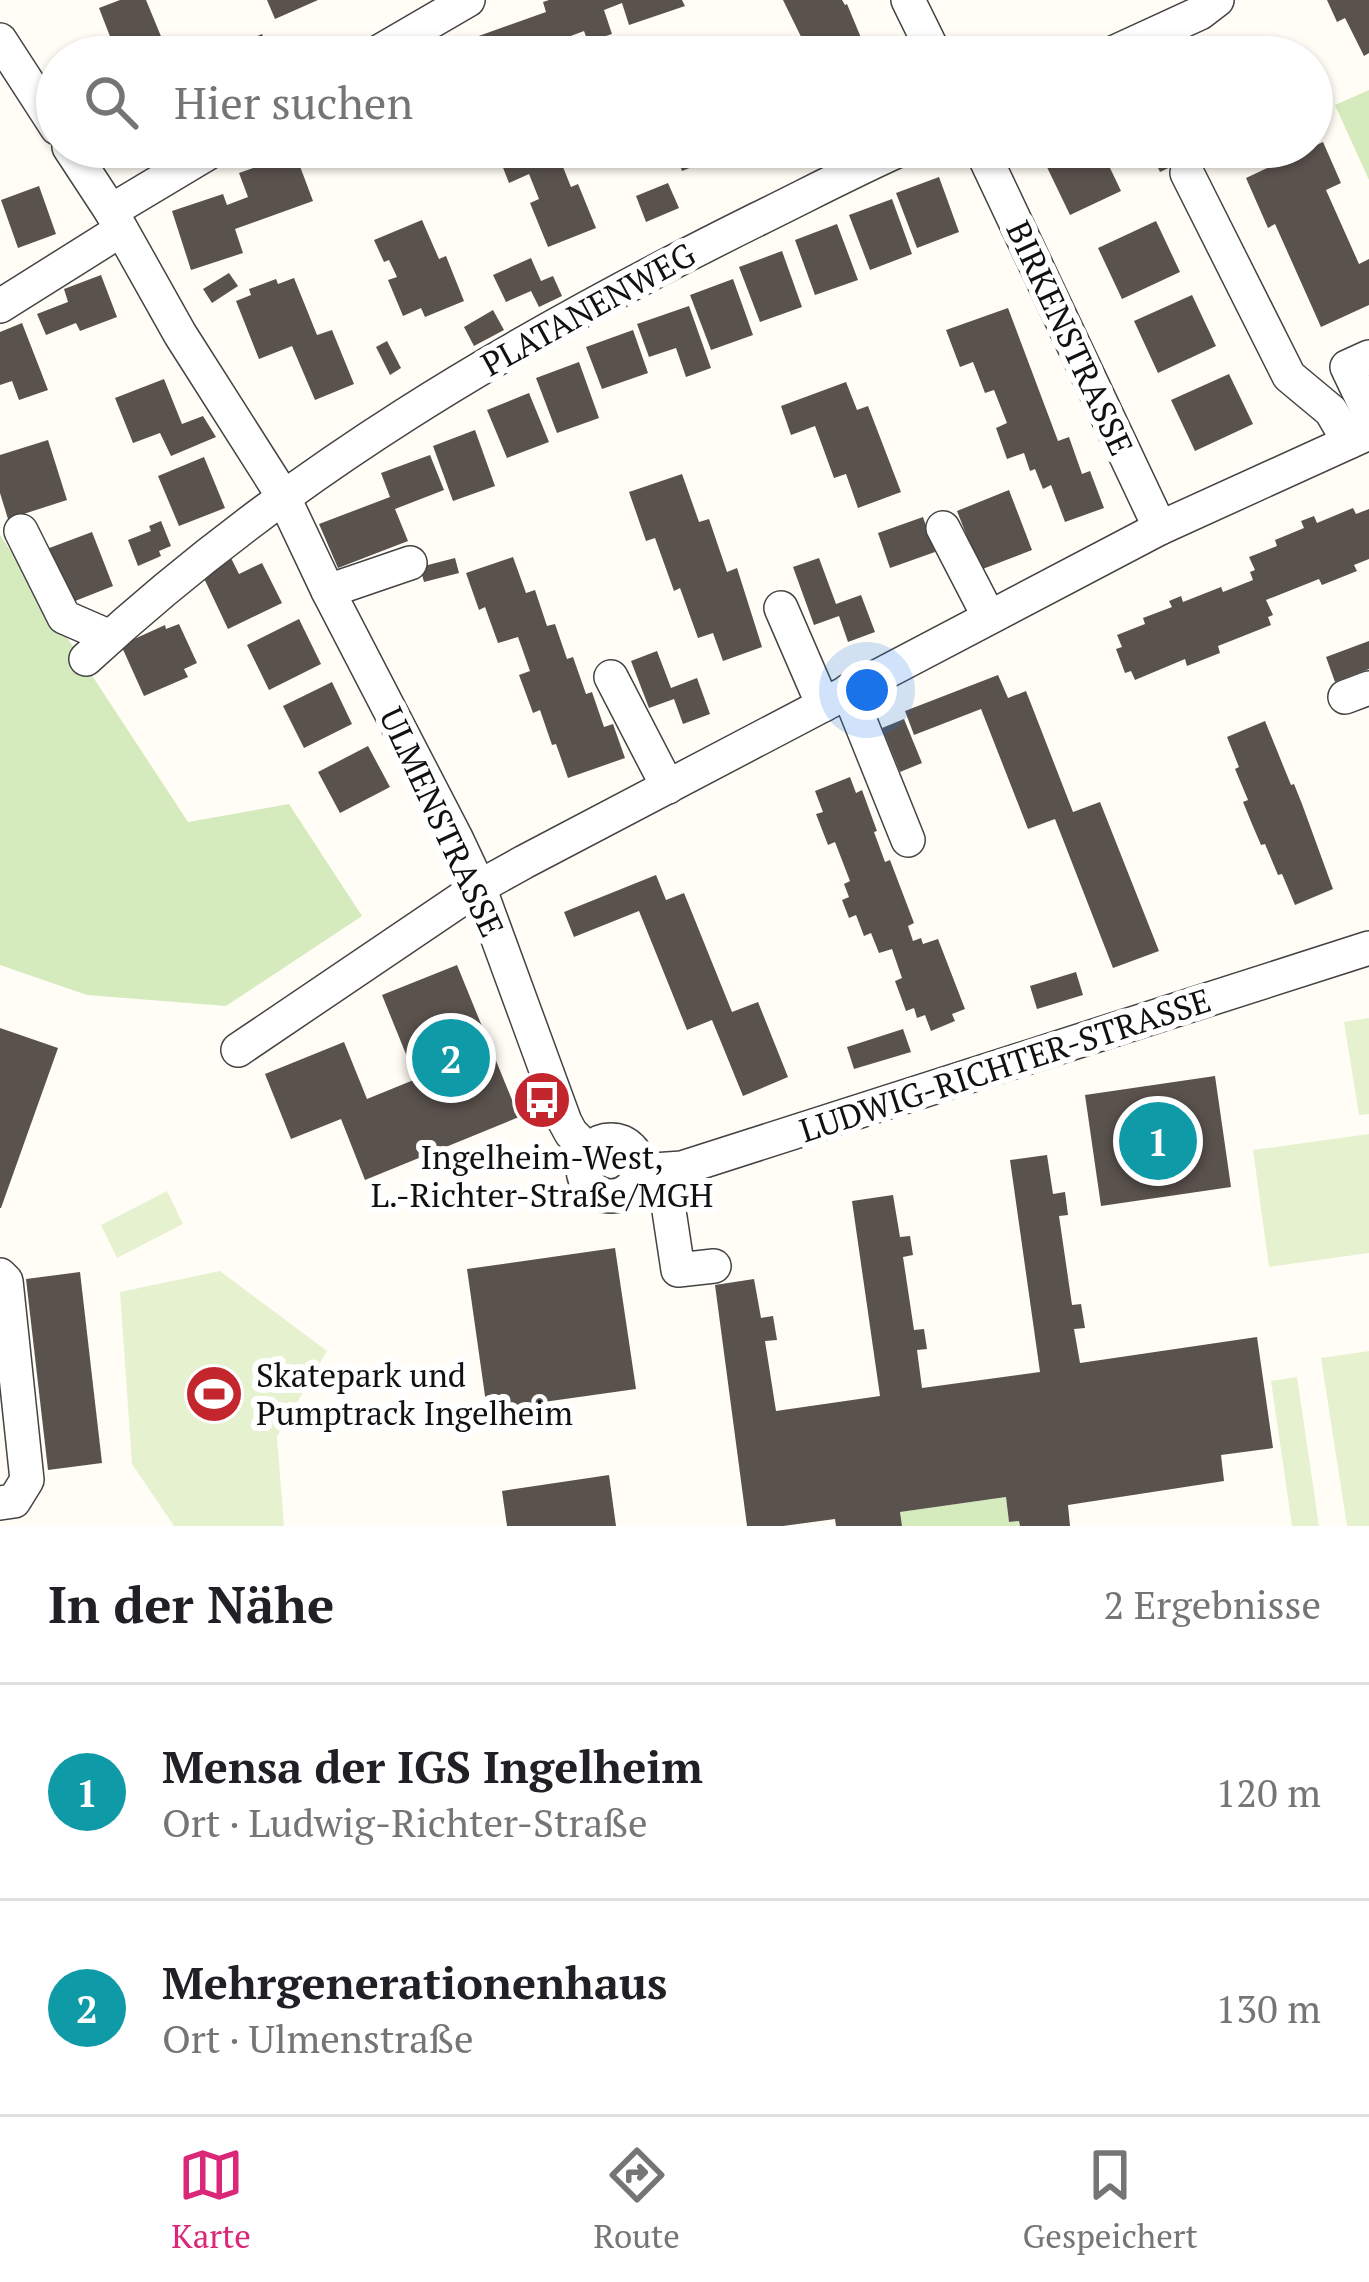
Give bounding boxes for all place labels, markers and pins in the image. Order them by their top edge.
pin: 2 [412,1013,490,1103]
bus stop icon: Ingelheim-West, L.-Richter-Straße/MGH [511,1069,573,1131]
pin: 1 [1119,1096,1197,1186]
place label: Ingelheim-West, L.-Richter-Straße/MGH [371,1135,713,1216]
place label: Skatepark und Pumptrack Ingelheim [256,1353,573,1434]
sports icon: Skatepark und Pumptrack Ingelheim [183,1363,245,1425]

